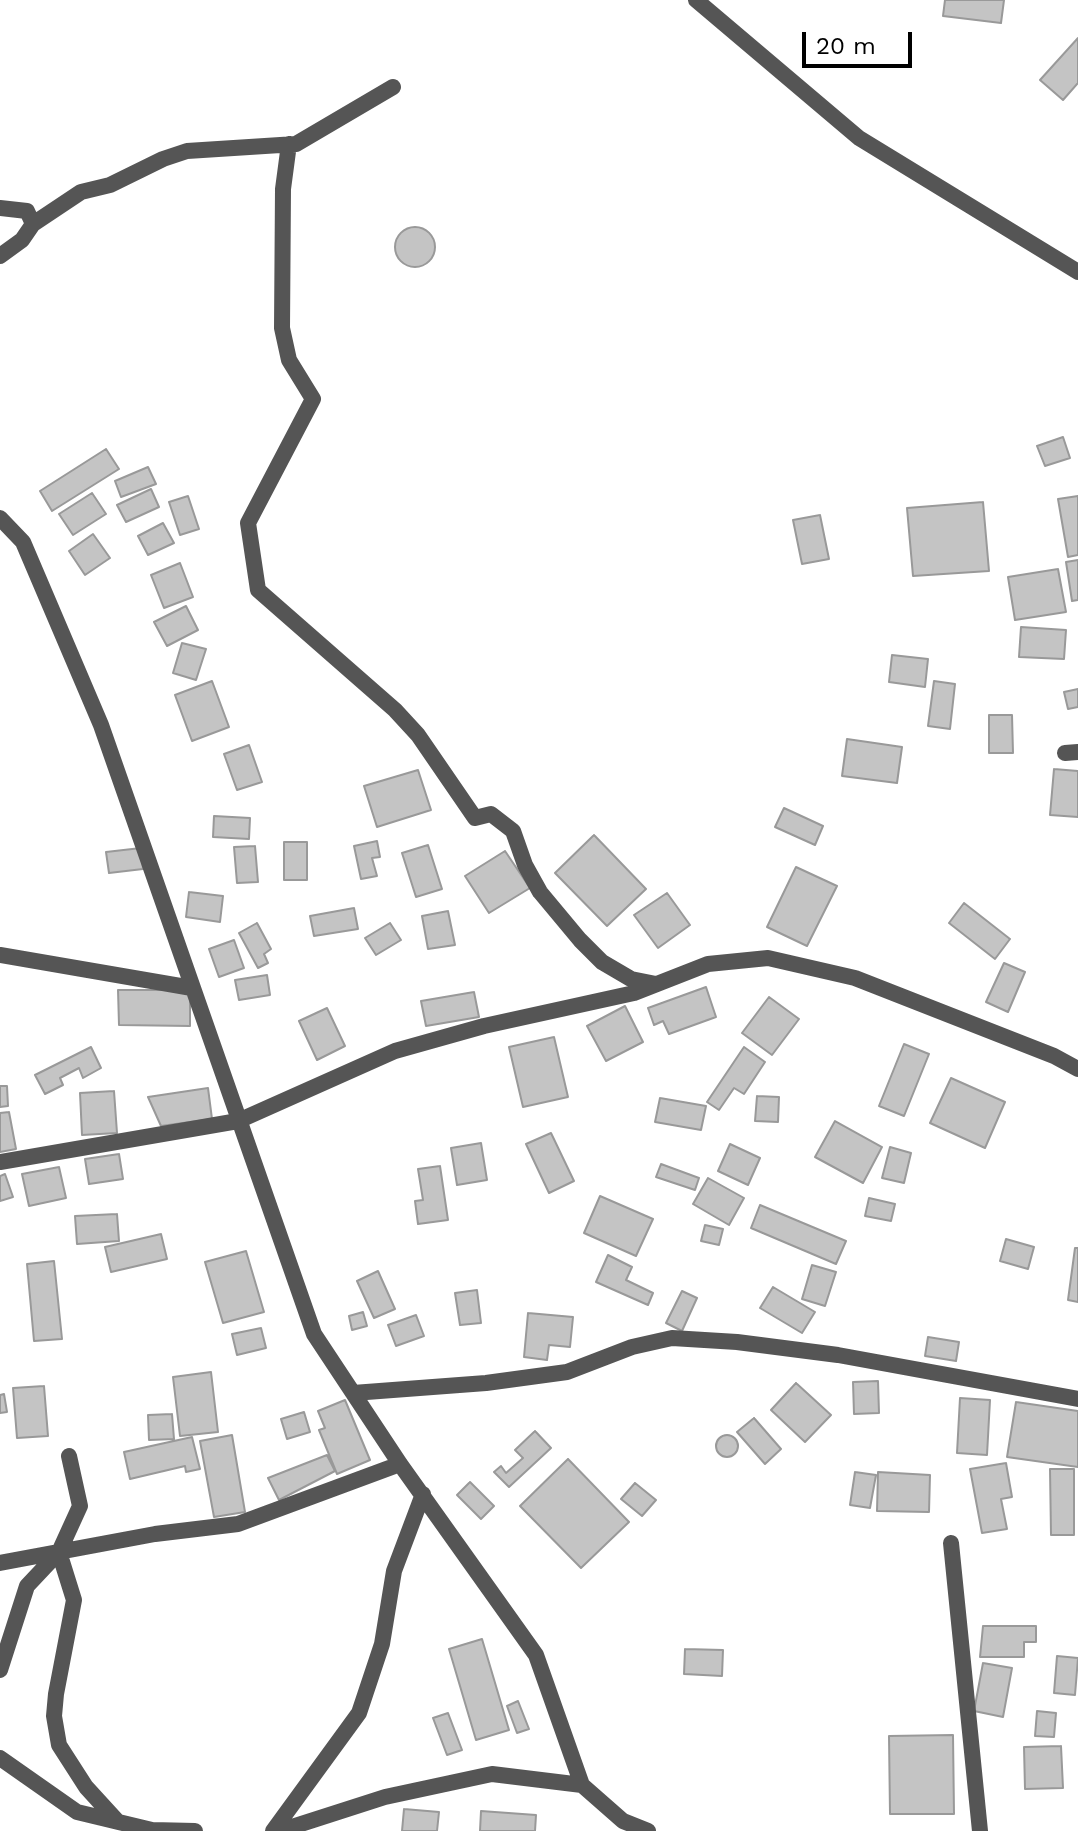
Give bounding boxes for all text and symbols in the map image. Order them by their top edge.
scale bar [806,16,916,66]
text: 20 m [816,32,876,60]

